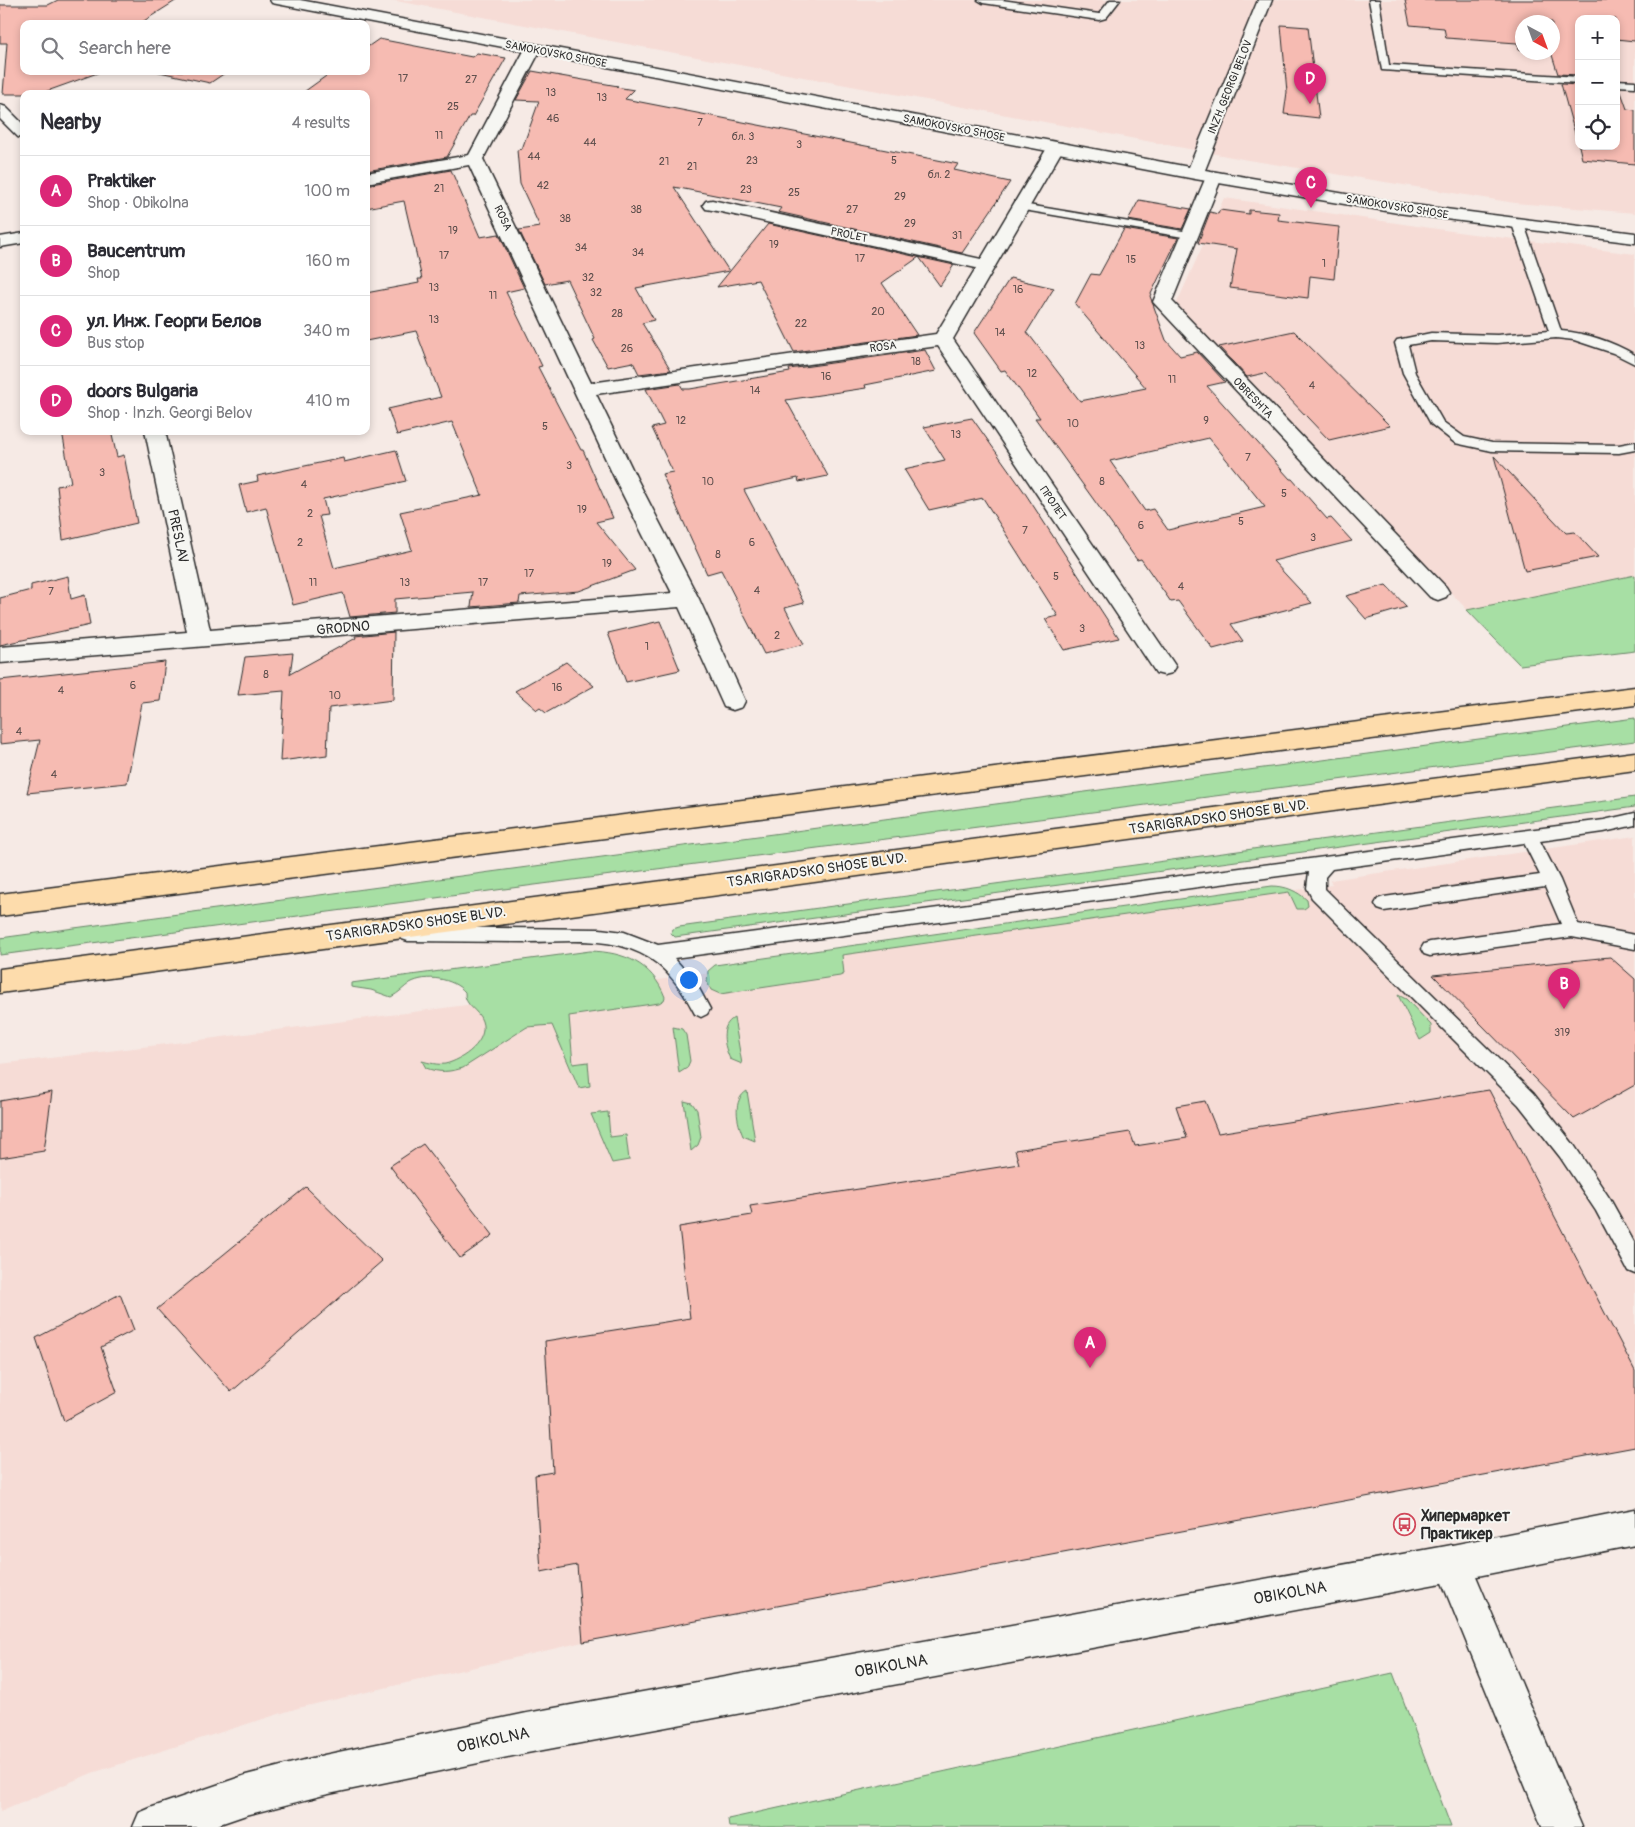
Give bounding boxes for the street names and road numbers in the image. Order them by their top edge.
street label: SAMOKOVSKO SHOSE [504,38,608,70]
street label: INZH. GEORGI BELOV [1205,38,1255,136]
street label: SAMOKOVSKO SHOSE [902,112,1006,144]
street label: SAMOKOVSKO SHOSE [1345,192,1449,222]
street label: ROSA [491,203,515,233]
street label: PROLET [829,225,869,245]
street label: ROSA [869,339,897,355]
street label: OBRESHTA [1230,375,1276,421]
street label: ПРОЛЕТ [1037,484,1069,522]
street label: PRESLAV [164,507,192,565]
street label: GRODNO [316,617,370,639]
street label: TSARIGRADSKO SHOSE BLVD. [1128,796,1310,838]
street label: TSARIGRADSKO SHOSE BLVD. [726,849,908,891]
street label: TSARIGRADSKO SHOSE BLVD. [325,903,507,945]
street label: OBIKOLNA [1252,1577,1328,1609]
street label: OBIKOLNA [853,1650,929,1682]
street label: OBIKOLNA [455,1723,531,1757]

